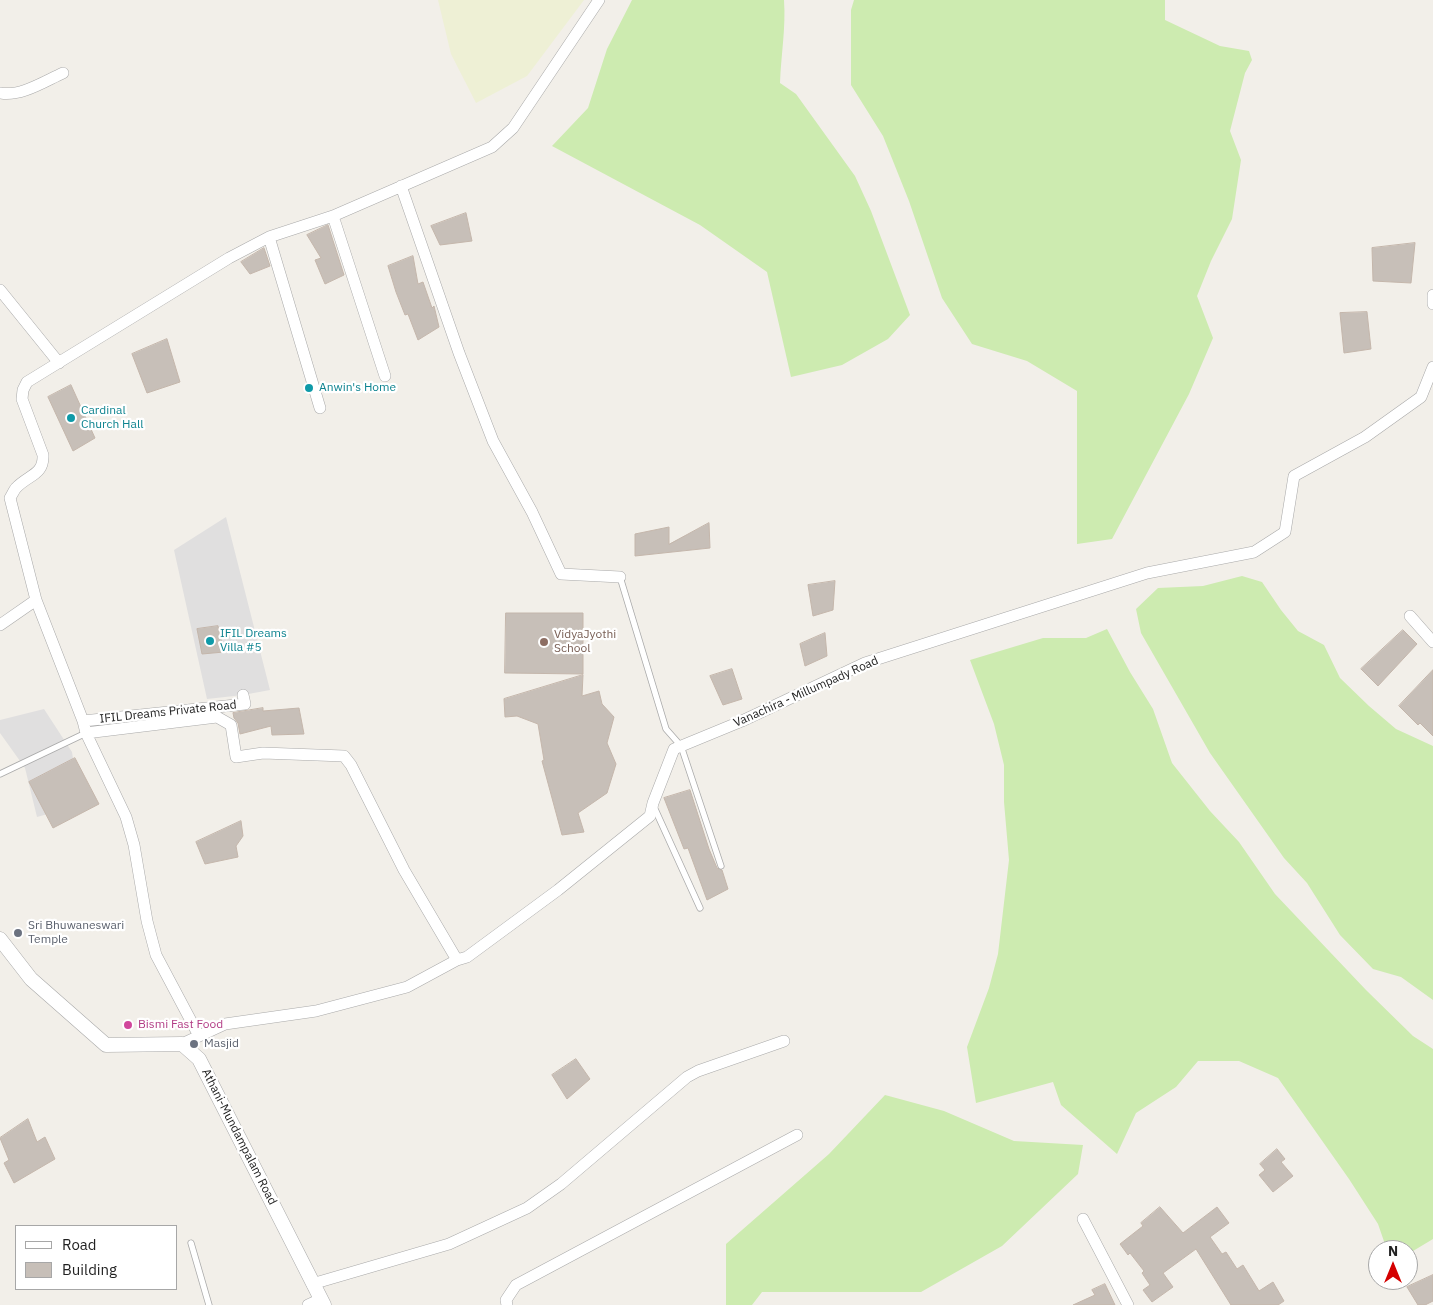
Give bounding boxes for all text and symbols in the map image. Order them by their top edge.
place label: Anwin's Home [319,381,396,395]
marker: Anwin's Home [303,382,315,394]
place label: Cardinal Church Hall [81,404,143,432]
marker: Cardinal Church Hall [65,412,77,424]
place label: IFIL Dreams Villa #5 [220,627,287,655]
place label: VidyaJyothi School [554,628,616,656]
marker: IFIL Dreams Villa #5 [204,635,216,647]
marker: VidyaJyothi School [538,636,550,648]
street label: Vanachira - Millumpady Road [731,654,881,730]
street label: IFIL Dreams Private Road [99,698,237,726]
place label: Sri Bhuwaneswari Temple [28,919,124,947]
marker: Sri Bhuwaneswari Temple [12,927,24,939]
place label: Bismi Fast Food [138,1018,223,1032]
marker: Bismi Fast Food [122,1019,134,1031]
place label: Masjid [204,1037,239,1051]
marker: Masjid [188,1038,200,1050]
street label: Athani-Mundampalam Road [198,1067,280,1207]
legend [15,1225,178,1290]
text: Road [62,1235,97,1254]
north arrow [1368,1240,1418,1290]
text: N [1388,1242,1398,1260]
text: Building [62,1260,117,1279]

